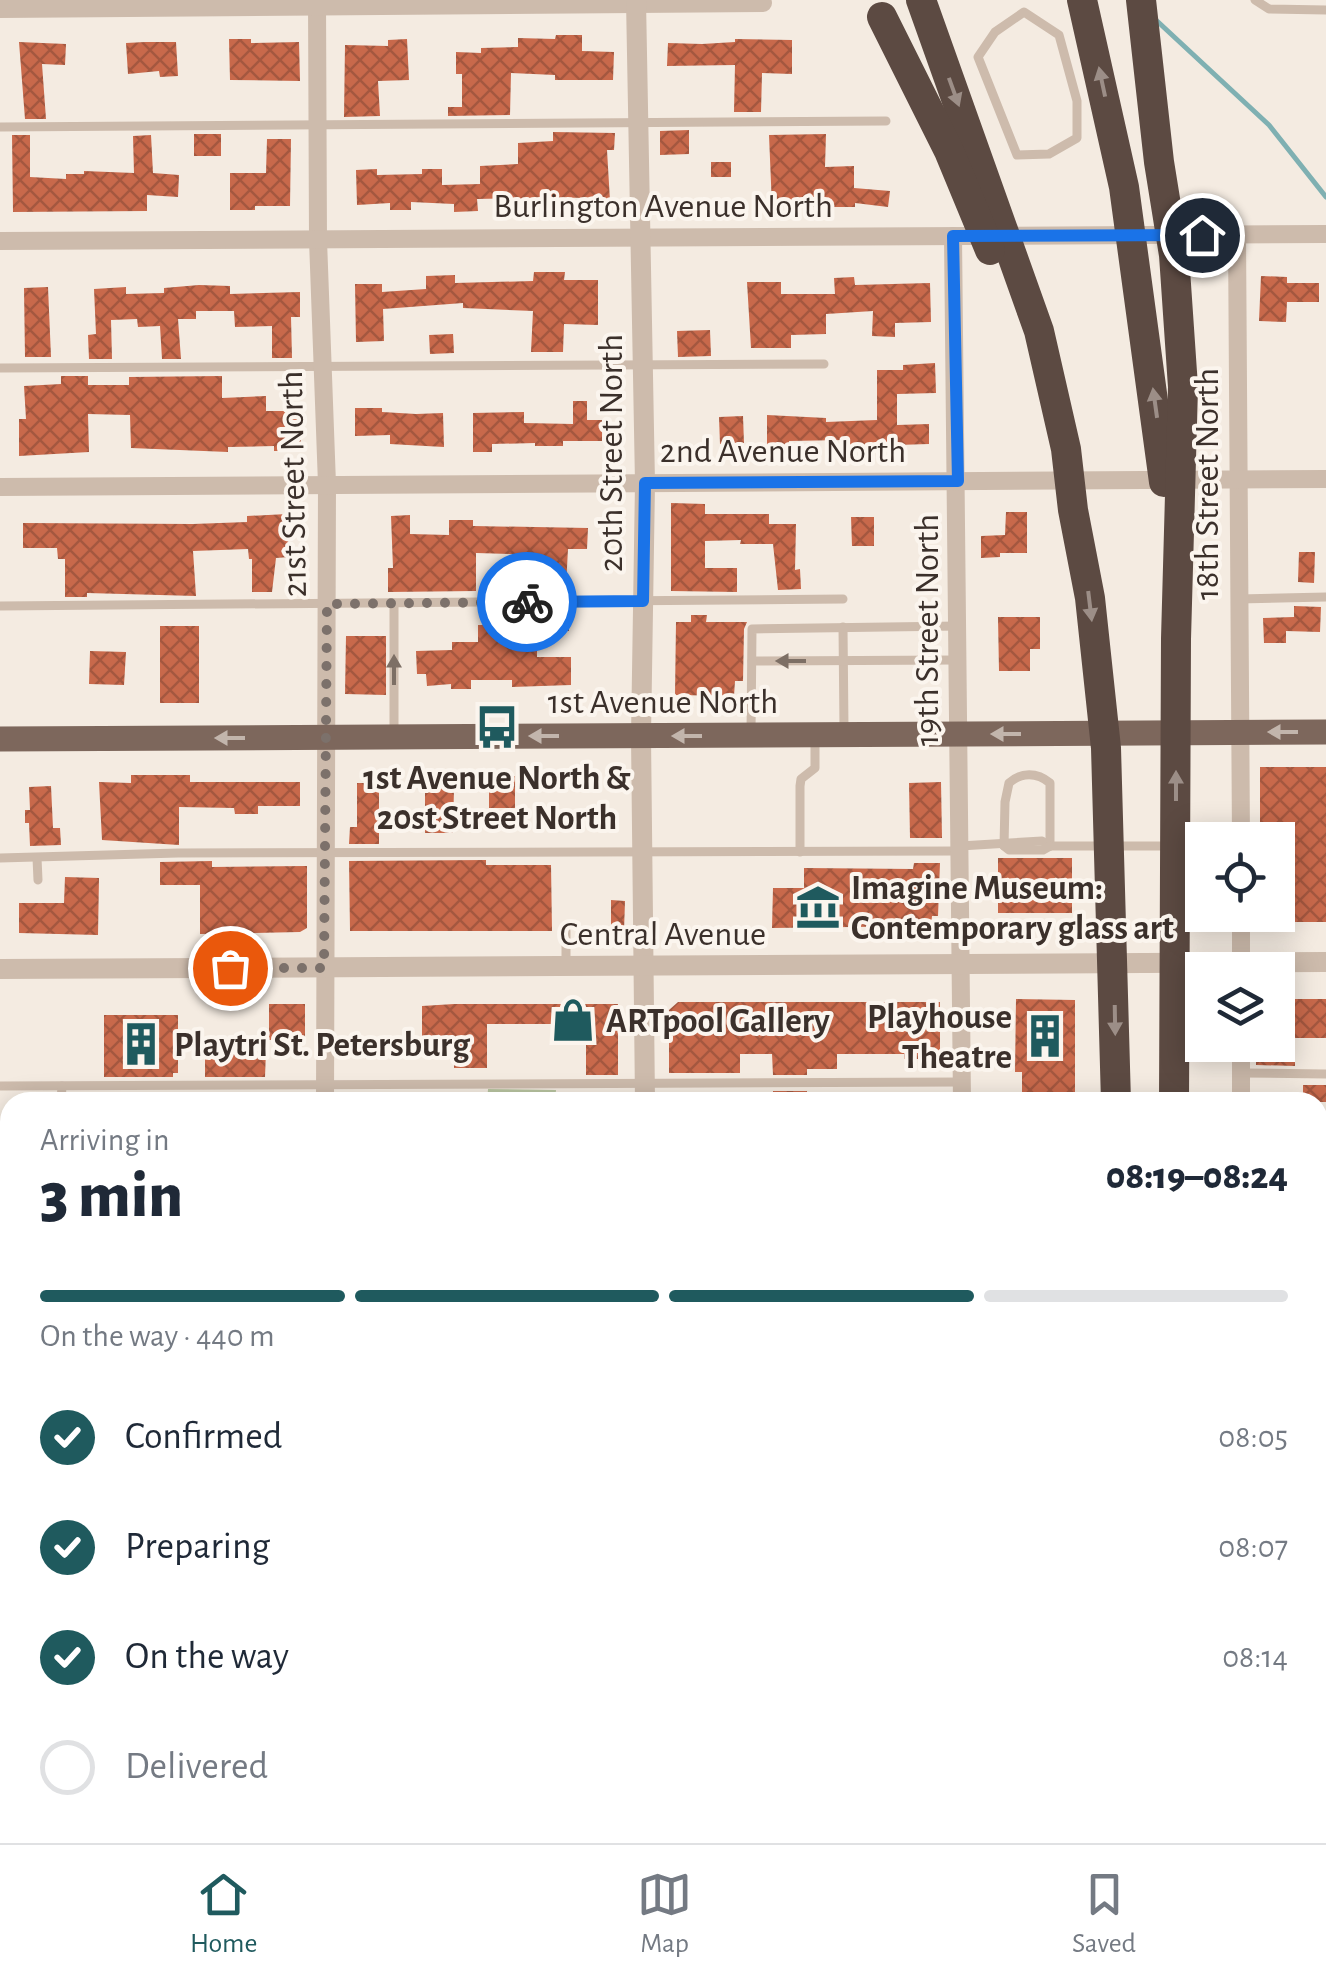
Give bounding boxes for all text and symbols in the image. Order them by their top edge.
one-way arrow [1094,66,1110,97]
one-way arrow [947,77,962,107]
street label: Burlington Avenue North [493,189,833,224]
pin [1160,193,1245,278]
icon: home [1175,208,1230,263]
street label: 20th Street North [594,334,629,572]
street label: 18th Street North [1190,368,1225,600]
street label: 21st Street North [274,370,313,598]
one-way arrow [1147,386,1163,418]
street label: 2nd Avenue North [660,434,906,469]
street label: 19th Street North [910,514,945,746]
courier [477,552,577,652]
icon: bike [500,575,555,630]
one-way arrow [1082,591,1098,622]
one-way arrow [775,653,807,669]
one-way arrow [386,654,402,686]
street label: 1st Avenue North [548,685,778,720]
bus stop icon: 1st Avenue North & 20st Street North [473,703,521,751]
one-way arrow [1266,724,1298,740]
one-way arrow [989,726,1021,742]
one-way arrow [670,728,702,744]
one-way arrow [527,729,559,745]
one-way arrow [213,730,245,746]
place label: 1st Avenue North & 20st Street North [363,761,631,836]
one-way arrow [1168,770,1184,802]
map controls [1185,822,1295,1062]
button: locate [1185,822,1295,932]
place label: Imagine Museum: Contemporary glass art [851,871,1174,946]
museum icon: Imagine Museum: Contemporary glass art [794,883,842,931]
street label: Central Avenue [560,917,766,952]
pin [188,926,273,1011]
icon: bag [203,941,258,996]
button: layers [1185,952,1295,1062]
shop icon: ARTpool Gallery [549,996,597,1044]
place label: Playhouse Theatre [867,1000,1012,1075]
place label: ARTpool Gallery [606,1004,830,1039]
one-way arrow [1108,1005,1124,1037]
building icon: Playhouse Theatre [1021,1012,1069,1060]
building icon: Playtri St. Petersburg [117,1020,165,1068]
place label: Playtri St. Petersburg [174,1028,470,1063]
text: Arriving in [40,1124,169,1156]
text: 08:19–08:24 [1106,1158,1288,1196]
text: 3 min [40,1164,183,1229]
text: On the way · 440 m [40,1320,275,1352]
icon: check [40,1410,95,1465]
text: Confirmed [125,1418,282,1456]
text: 08:05 [1218,1421,1288,1453]
icon: check [40,1520,95,1575]
text: Preparing [125,1528,270,1566]
text: 08:07 [1218,1531,1288,1563]
icon: check [40,1630,95,1685]
text: On the way [125,1638,289,1676]
text: 08:14 [1222,1641,1288,1673]
text: Delivered [125,1748,268,1786]
tab: Home [190,1867,257,1961]
tab: Map [637,1867,692,1961]
tab: Saved [1072,1867,1136,1961]

